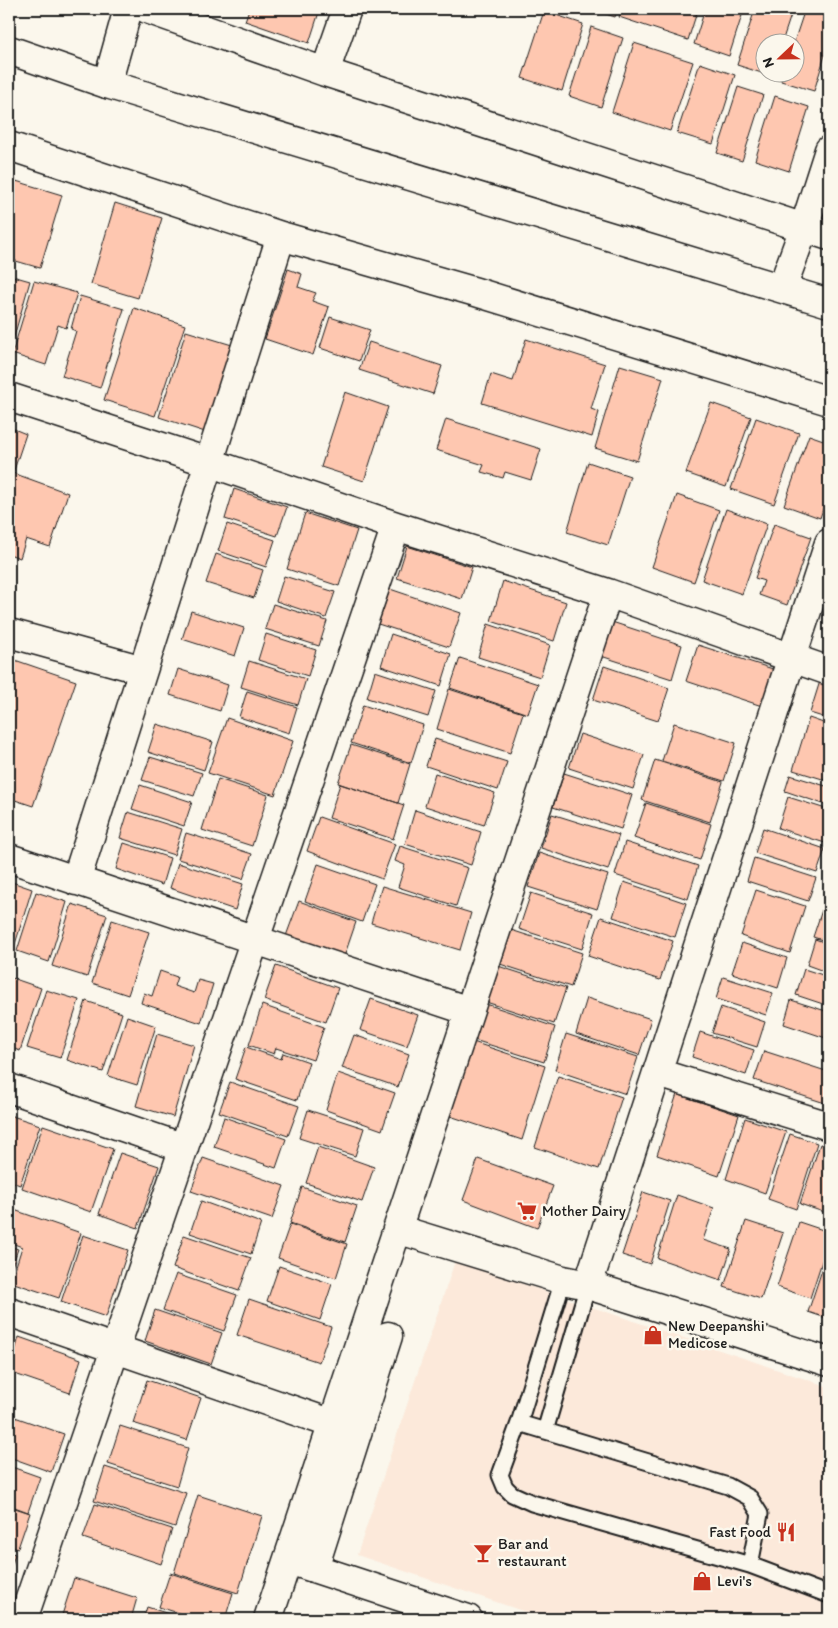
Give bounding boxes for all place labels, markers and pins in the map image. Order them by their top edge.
supermarket icon: Mother Dairy [516,1200,538,1222]
place label: Mother Dairy [542,1202,626,1220]
place label: New Deepanshi Medicose [668,1317,765,1352]
shop icon: New Deepanshi Medicose [642,1324,664,1346]
restaurant icon: Fast Food [775,1521,797,1543]
place label: Fast Food [709,1523,771,1541]
place label: Bar and restaurant [498,1535,567,1570]
bar icon: Bar and restaurant [472,1542,494,1564]
shop icon: Levi's [691,1570,713,1592]
place label: Levi's [717,1572,752,1590]

